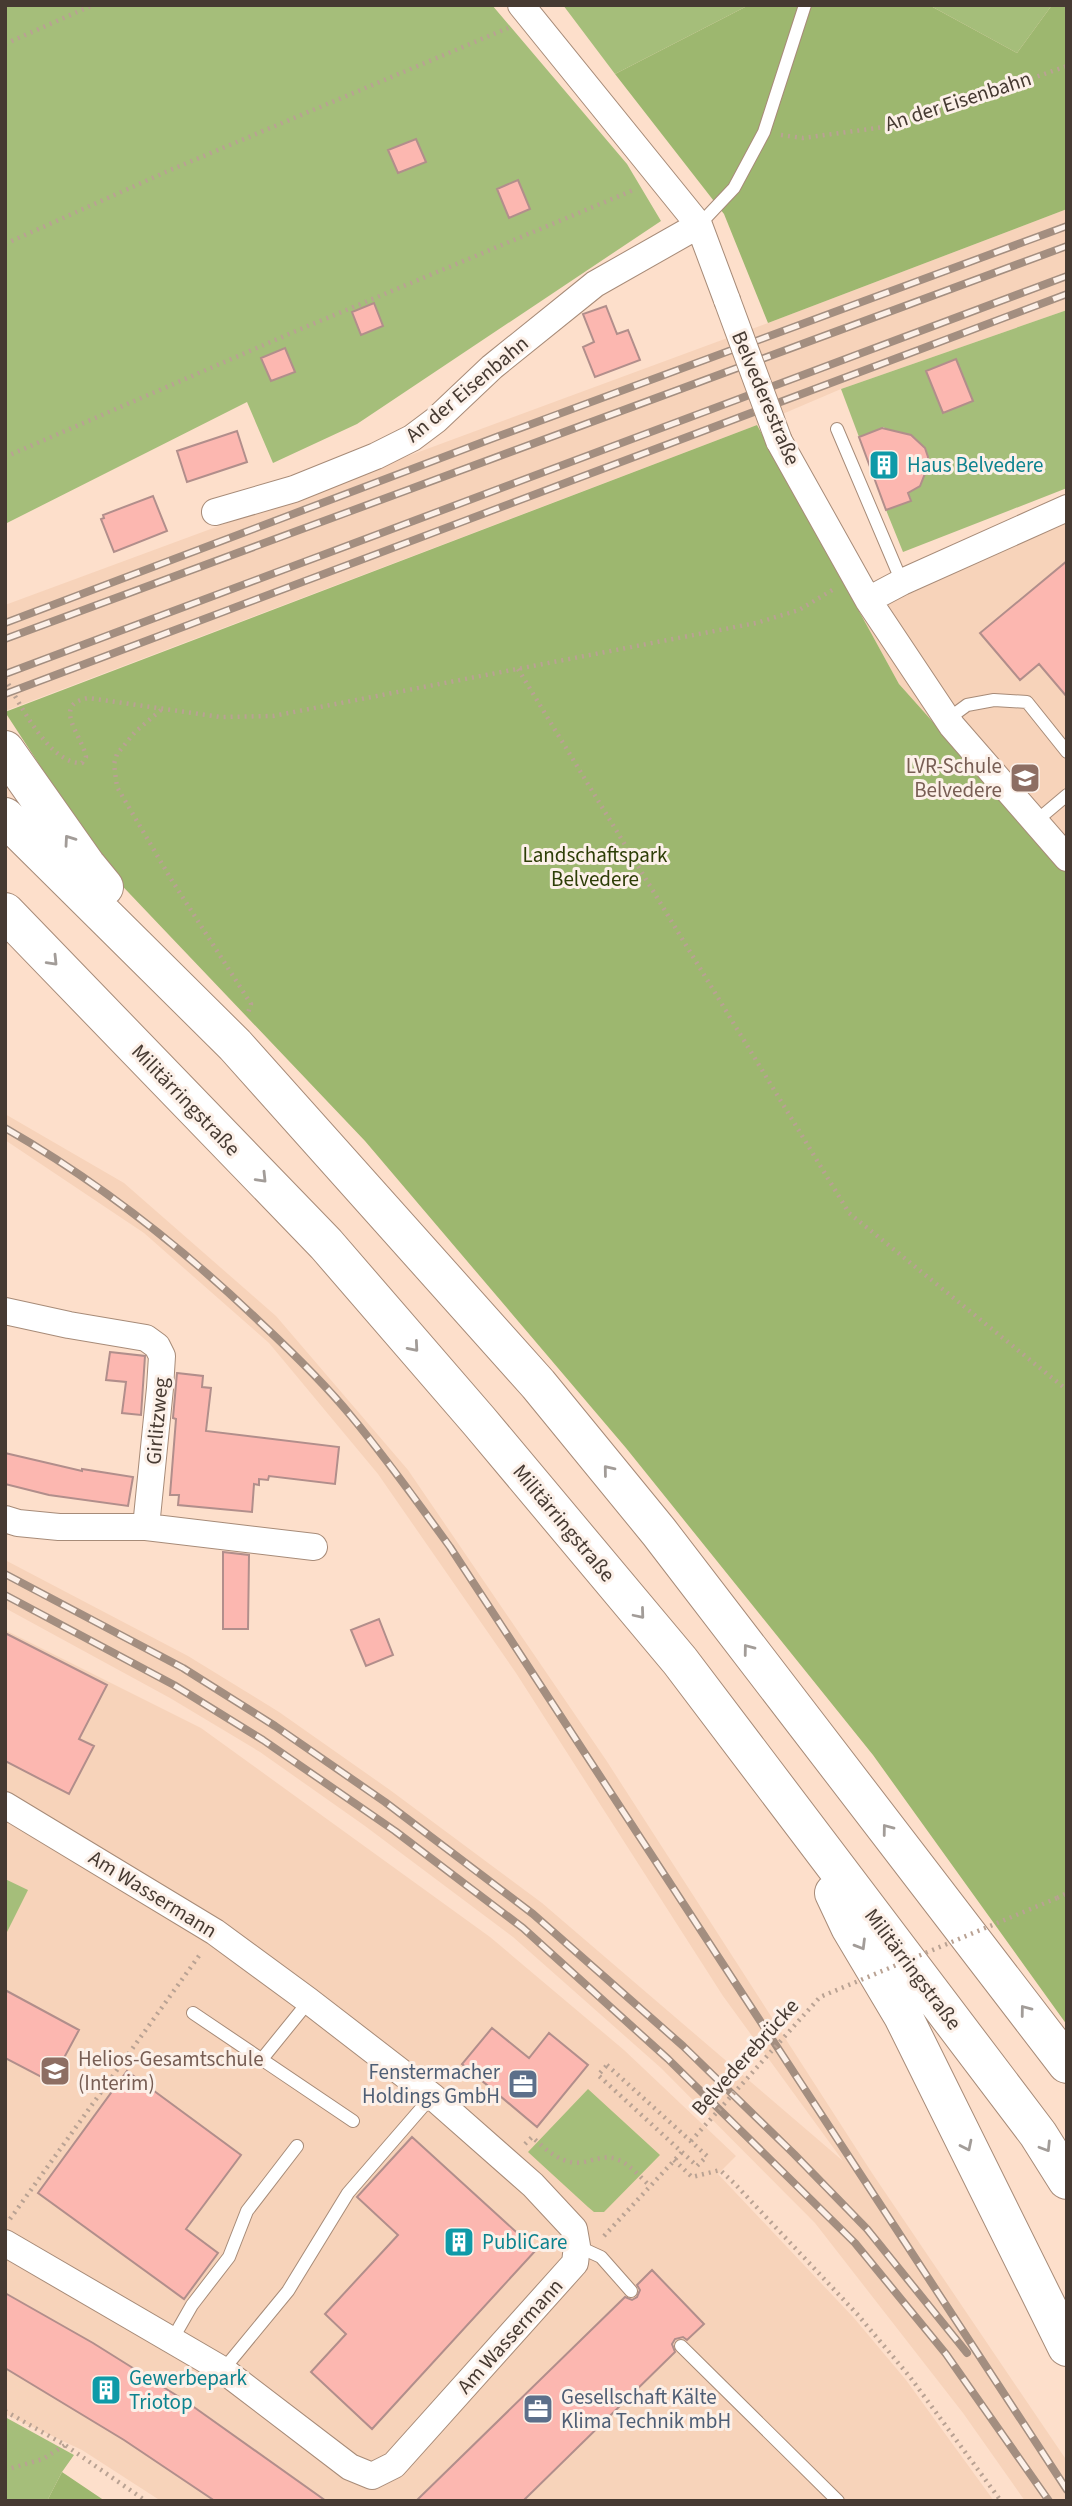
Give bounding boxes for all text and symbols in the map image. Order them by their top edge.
street label: An der Eisenbahn [881,63,1035,139]
street label: Belvederestraße [724,326,808,470]
street label: An der Eisenbahn [399,329,535,449]
building icon: Haus Belvedere [867,448,901,482]
place label: Haus Belvedere [907,450,1044,480]
place label: LVR-Schule Belvedere [906,751,1002,805]
school or university icon: LVR-Schule Belvedere [1008,761,1042,795]
one-way arrow [65,835,77,848]
park label: Landschaftspark Belvedere [522,840,668,894]
one-way arrow [44,953,57,966]
street label: Militärringstraße [125,1037,247,1163]
one-way arrow [253,1170,266,1183]
one-way arrow [406,1338,418,1351]
street label: Girlitzweg [138,1376,176,1466]
street label: Militärringstraße [506,1458,622,1588]
one-way arrow [604,1465,616,1478]
one-way arrow [632,1606,644,1619]
one-way arrow [744,1644,757,1656]
one-way arrow [882,1824,895,1837]
street label: Am Wassermann [83,1843,223,1945]
street label: Militärringstraße [857,1902,969,2036]
one-way arrow [852,1938,865,1951]
street label: Belvederebrücke [684,1992,806,2122]
one-way arrow [1021,2005,1034,2017]
place label: Helios-Gesamtschule (Interim) [78,2044,264,2098]
school or university icon: Helios-Gesamtschule (Interim) [38,2054,72,2088]
place label: Fenstermacher Holdings GmbH [362,2057,501,2111]
office icon: Fenstermacher Holdings GmbH [506,2067,540,2101]
one-way arrow [959,2139,973,2151]
one-way arrow [1038,2139,1051,2152]
building icon: PubliCare [442,2225,476,2259]
place label: PubliCare [482,2227,568,2257]
street label: Am Wassermann [450,2272,570,2400]
place label: Gewerbepark Triotop [129,2363,247,2417]
building icon: Gewerbepark Triotop [89,2373,123,2407]
place label: Gesellschaft Kälte Klima Technik mbH [561,2382,731,2436]
office icon: Gesellschaft Kälte Klima Technik mbH [521,2392,555,2426]

